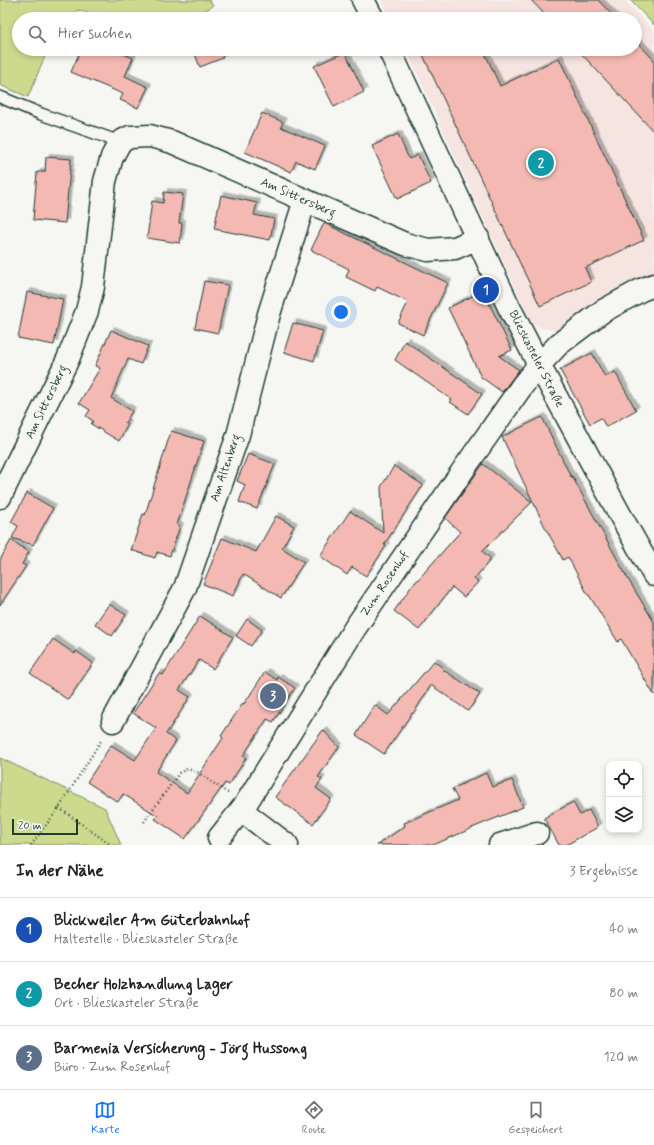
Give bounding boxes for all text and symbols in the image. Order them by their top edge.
search box [12,12,642,56]
icon: search [26,23,48,45]
text: Hier suchen [58,24,132,44]
pin: 2 [528,148,554,178]
street label: Am Sittersberg [258,174,338,223]
pin: 1 [473,275,499,305]
your location [331,302,351,322]
street label: Blieskasteler Straße [505,308,567,410]
street label: Am Sittersberg [22,362,73,442]
street label: Am Altenberg [207,432,246,504]
street label: Zum Rosenhof [357,548,413,620]
pin: 3 [260,681,286,711]
map controls [606,761,642,833]
button: locate [606,761,642,797]
button: layers [606,797,642,833]
scale bar [12,817,78,836]
text: 20 m [18,819,41,833]
text: In der Nähe [16,860,104,882]
text: 3 Ergebnisse [570,863,638,880]
text: Blickweiler Am Güterbahnhof [54,911,250,931]
text: 1 [26,921,32,938]
text: 40 m [609,921,638,938]
text: Haltestelle · Blieskasteler Straße [54,931,238,948]
text: Becher Holzhandlung Lager [54,975,233,995]
text: 2 [26,985,32,1002]
text: 80 m [609,985,638,1002]
text: Ort · Blieskasteler Straße [54,995,199,1012]
text: Barmenia Versicherung - Jörg Hussong [54,1039,307,1059]
text: 3 [26,1049,32,1066]
text: 120 m [604,1049,638,1066]
text: Büro · Zum Rosenhof [54,1059,171,1076]
tab: Karte [91,1099,119,1137]
tab: Route [302,1099,326,1137]
tab: Gespeichert [508,1099,563,1137]

